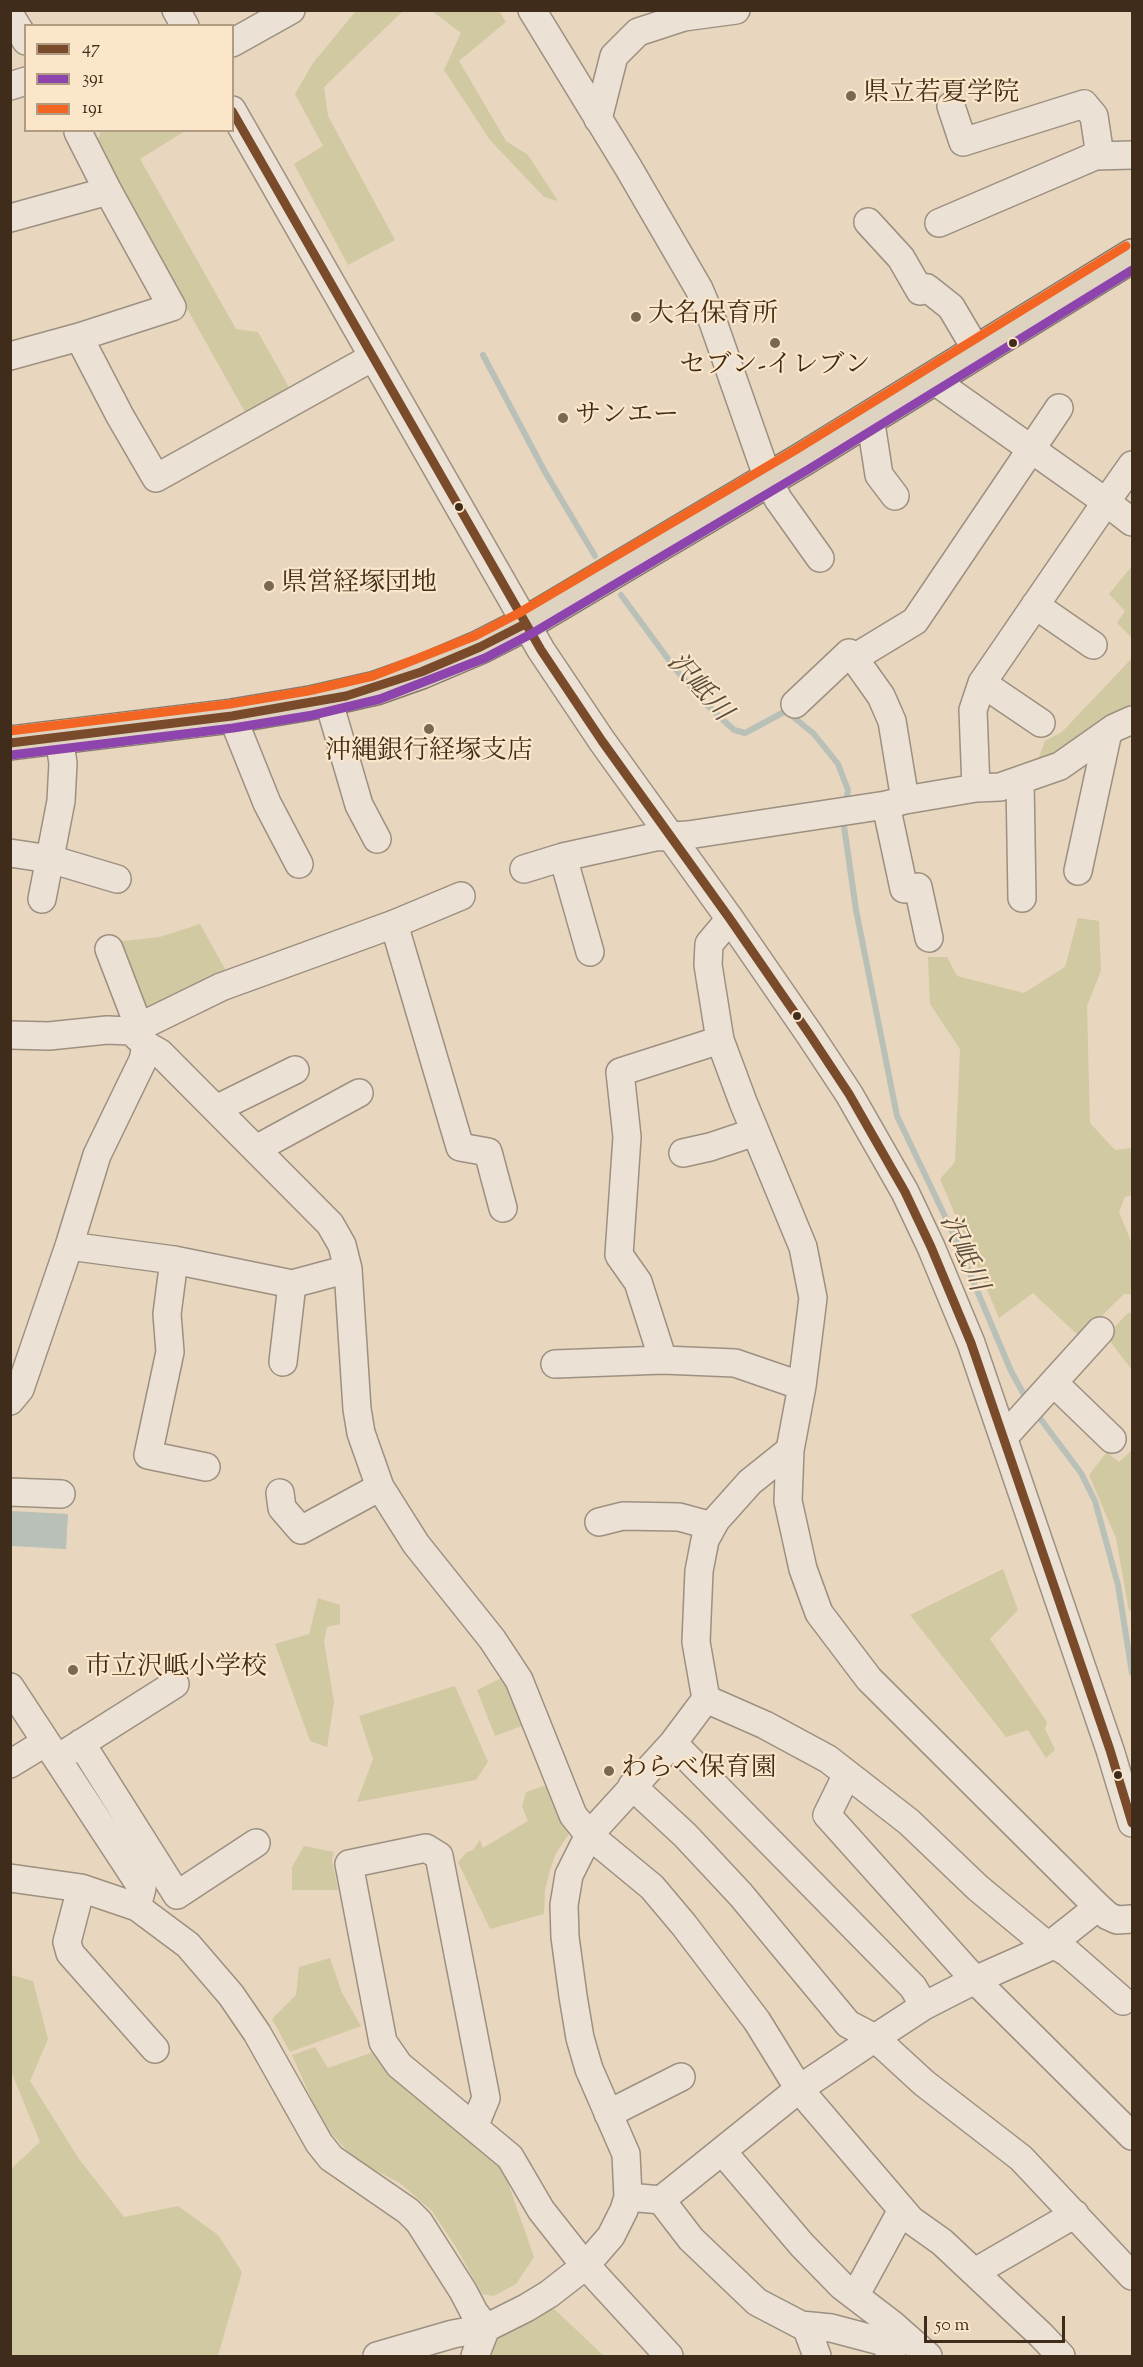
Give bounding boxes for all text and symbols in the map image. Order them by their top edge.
legend [24,24,234,132]
text: 47 [82,36,100,62]
text: 391 [82,66,104,92]
place label: 県立若夏学院 [863,80,1019,112]
marker: 県立若夏学院 [844,89,858,103]
text: 191 [82,96,103,122]
place label: 大名保育所 [648,301,778,333]
marker: 大名保育所 [629,310,643,324]
marker: セブン-イレブン [768,336,782,350]
unlabelled marker [1007,337,1019,349]
place label: セブン-イレブン [680,352,870,384]
place label: サンエー [575,402,679,434]
marker: サンエー [556,411,570,425]
unlabelled marker [453,501,465,513]
place label: 県営経塚団地 [281,570,437,602]
marker: 県営経塚団地 [262,579,276,593]
water label: 沢岻川 [658,648,736,730]
marker: 沖縄銀行経塚支店 [422,722,436,736]
place label: 沖縄銀行経塚支店 [325,738,533,770]
unlabelled marker [791,1010,803,1022]
water label: 沢岻川 [930,1210,992,1298]
place label: 市立沢岻小学校 [85,1654,267,1686]
marker: 市立沢岻小学校 [66,1663,80,1677]
place label: わらべ保育園 [621,1755,777,1787]
marker: わらべ保育園 [602,1764,616,1778]
unlabelled marker [1112,1769,1124,1781]
scale bar [927,2304,1068,2342]
text: 50 m [935,2313,969,2339]

